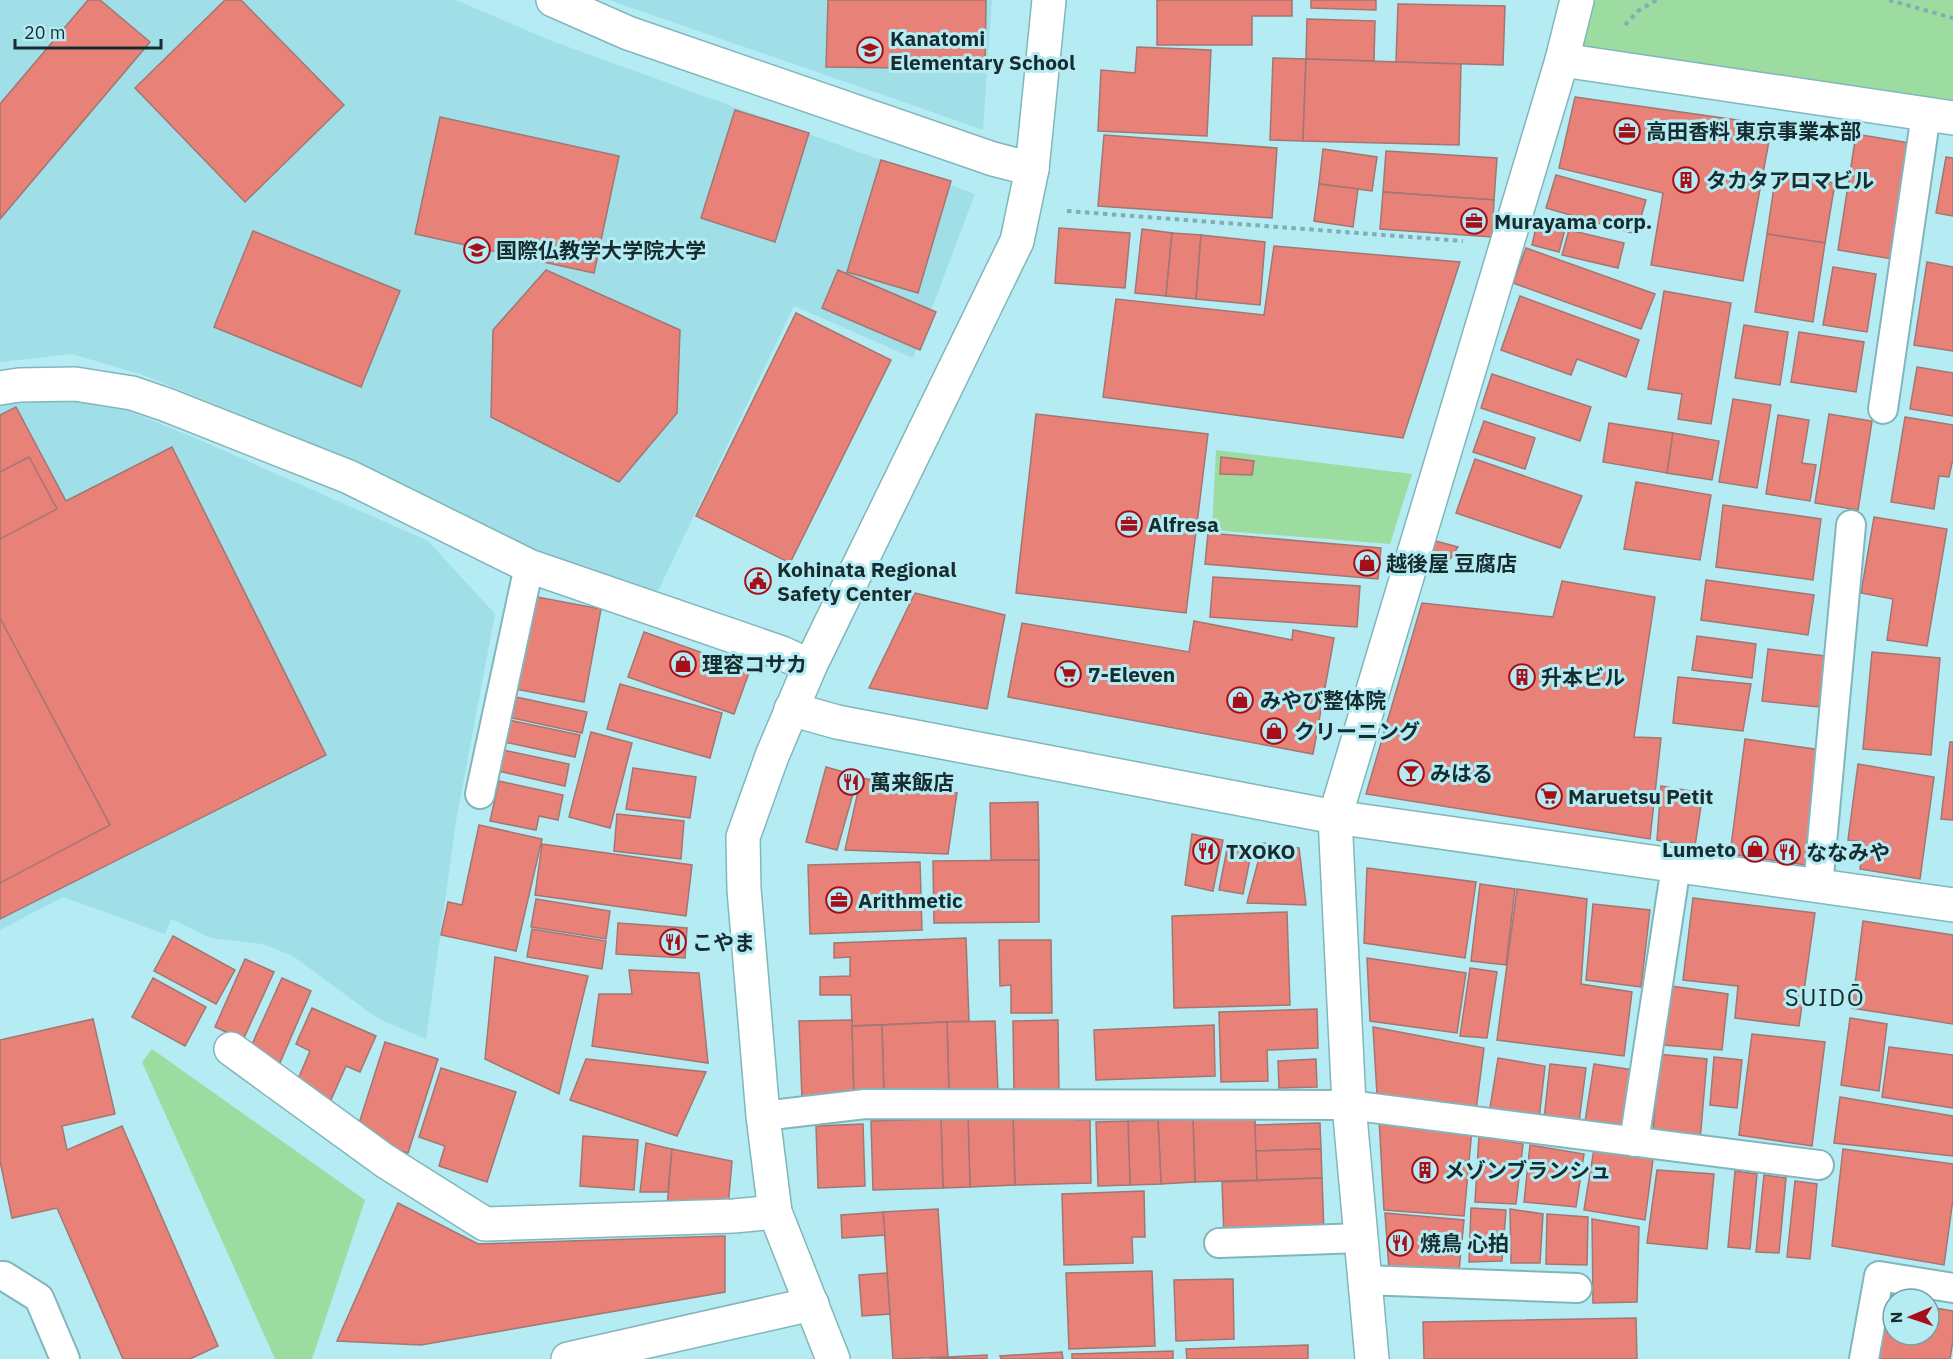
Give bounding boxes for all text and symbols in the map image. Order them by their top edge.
scale bar [15,12,160,50]
text: 20 m [24,21,66,44]
place label: Kanatomi Elementary School [890,24,1075,76]
school or university icon: Kanatomi Elementary School [855,35,885,65]
office icon: 高田香料 東京事業本部 [1612,116,1642,146]
place label: 高田香料 東京事業本部 [1646,117,1861,145]
building icon: タカタアロマビル [1671,165,1701,195]
place label: タカタアロマビル [1706,166,1874,194]
office icon: Murayama corp. [1459,206,1489,236]
place label: Murayama corp. [1494,207,1652,235]
school or university icon: 国際仏教学大学院大学 [462,235,492,265]
place label: 国際仏教学大学院大学 [496,236,706,264]
office icon: Alfresa [1114,509,1144,539]
place label: Alfresa [1148,510,1219,538]
shop icon: 越後屋 豆腐店 [1352,548,1382,578]
place label: 越後屋 豆腐店 [1386,549,1517,577]
place label: Kohinata Regional Safety Center [777,555,957,607]
public building icon: Kohinata Regional Safety Center [743,566,773,596]
shop icon: 理容コサカ [668,649,698,679]
place label: 理容コサカ [702,650,807,678]
supermarket icon: 7-Eleven [1053,659,1083,689]
place label: 7-Eleven [1088,660,1175,688]
building icon: 升本ビル [1507,662,1537,692]
place label: 升本ビル [1541,663,1625,691]
shop icon: みやび整体院 [1225,685,1255,715]
place label: みやび整体院 [1260,686,1386,714]
shop icon: クリーニング [1259,716,1289,746]
place label: クリーニング [1294,717,1420,745]
bar icon: みはる [1396,758,1426,788]
place label: みはる [1430,759,1493,787]
restaurant icon: 萬来飯店 [836,767,866,797]
place label: 萬来飯店 [870,768,954,796]
supermarket icon: Maruetsu Petit [1534,781,1564,811]
place label: Maruetsu Petit [1568,782,1713,810]
shop icon: Lumeto [1740,834,1770,864]
place label: Lumeto [1662,835,1736,863]
restaurant icon: TXOKO [1191,836,1221,866]
place label: TXOKO [1226,837,1296,865]
restaurant icon: ななみや [1772,837,1802,867]
place label: ななみや [1806,838,1890,866]
office icon: Arithmetic [824,885,854,915]
place label: Arithmetic [858,886,963,914]
restaurant icon: こやま [658,927,688,957]
place label: こやま [692,928,755,956]
district label: SUIDŌ [1785,981,1865,1013]
building icon: メゾンブランシュ [1410,1155,1440,1185]
place label: メゾンブランシュ [1444,1156,1611,1184]
restaurant icon: 焼鳥 心拍 [1385,1228,1415,1258]
place label: 焼鳥 心拍 [1420,1229,1509,1257]
north arrow [1881,1287,1941,1347]
text: N [1886,1311,1906,1324]

